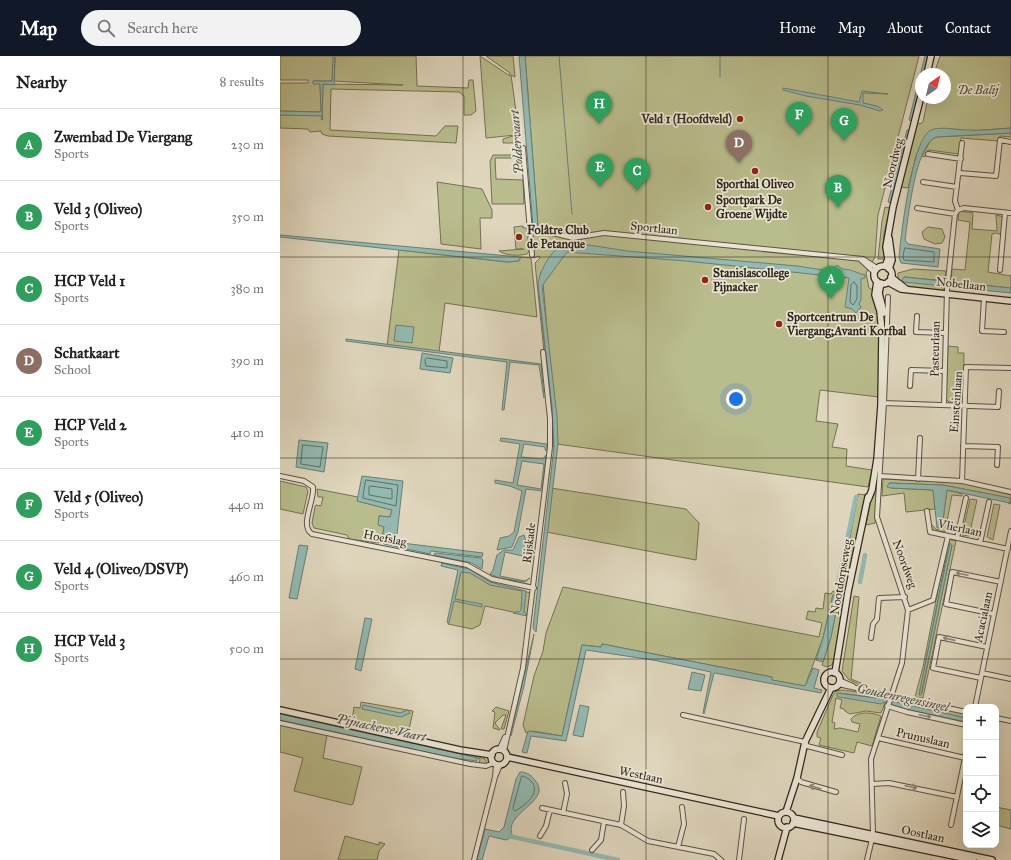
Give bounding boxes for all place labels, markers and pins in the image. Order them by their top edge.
pin: H [586,91,612,124]
pin: F [786,102,812,135]
pin: G [831,108,857,141]
place label: Veld 1 (Hoofdveld) [640,112,733,127]
marker: Veld 1 (Hoofdveld) [735,114,745,124]
pin: D [726,130,752,163]
pin: E [587,154,613,187]
pin: C [624,158,650,191]
marker: Sporthal Oliveo [750,166,760,176]
pin: B [825,175,851,208]
place label: Sporthal Oliveo [716,177,794,192]
place label: Sportpark De Groene Wijdte [716,193,787,222]
marker: Sportpark De Groene Wijdte [703,202,713,212]
place label: Folâtre Club de Petanque [527,223,589,252]
marker: Folâtre Club de Petanque [514,232,524,242]
place label: Stanislascollege Pijnacker [713,266,789,295]
pin: A [818,266,844,299]
marker: Stanislascollege Pijnacker [700,275,710,285]
place label: Sportcentrum De Viergang;Avanti Korfbal [786,310,907,339]
marker: Sportcentrum De Viergang;Avanti Korfbal [774,319,784,329]

